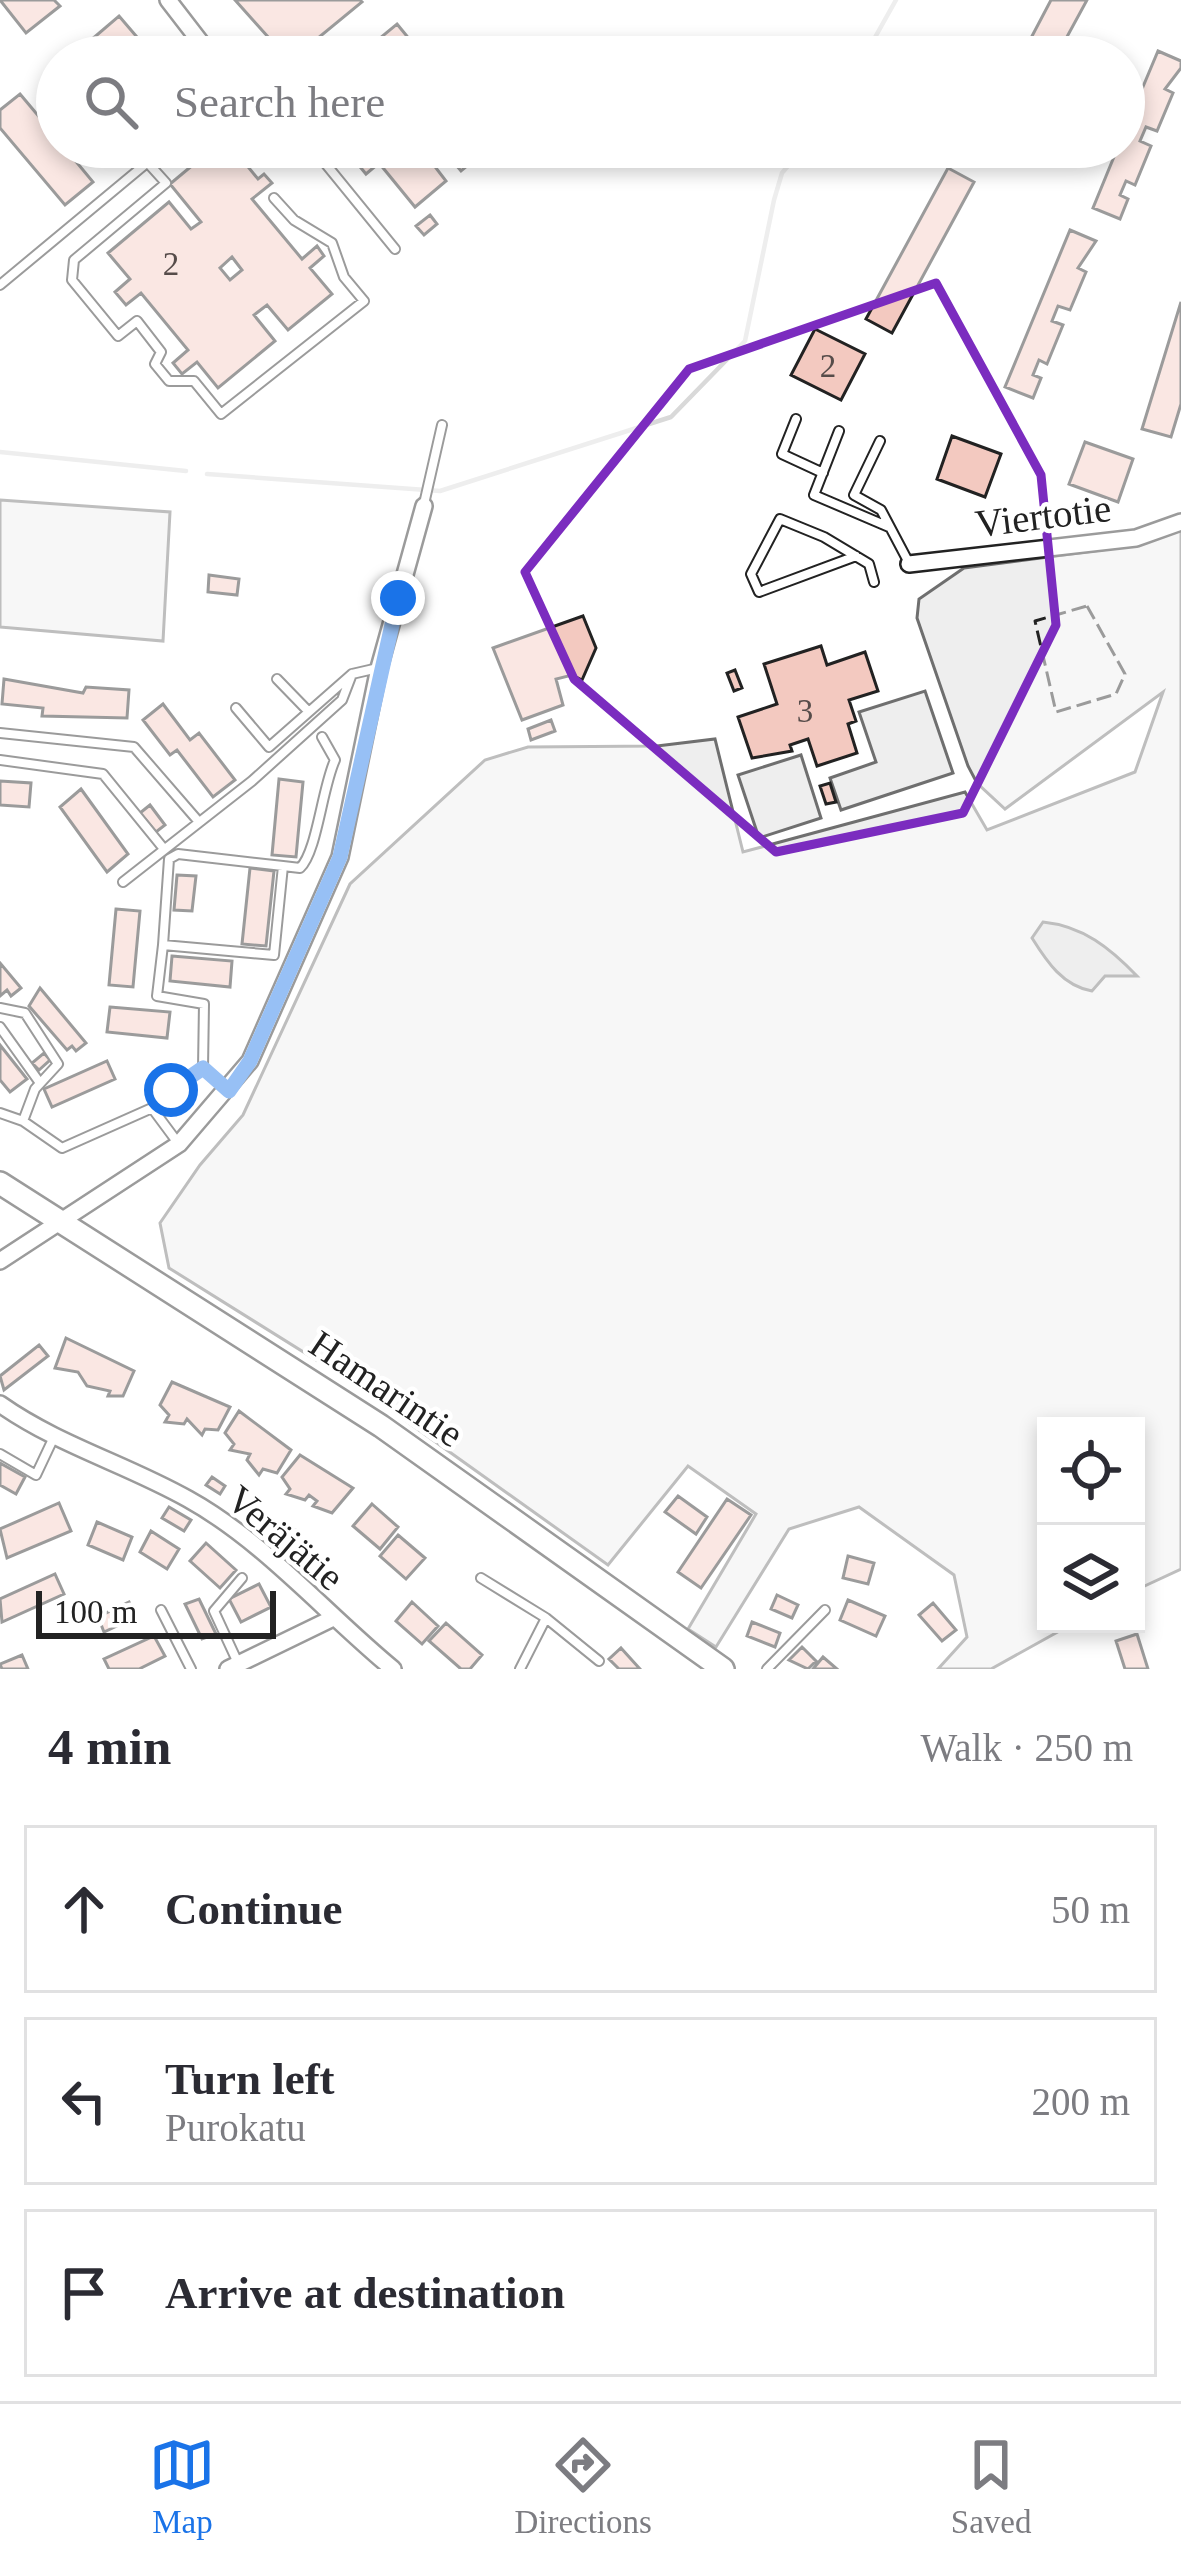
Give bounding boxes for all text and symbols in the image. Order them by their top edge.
search box [36,36,1145,168]
icon: search [78,69,144,135]
text: Search here [174,77,385,127]
house number: 2 [163,246,179,282]
house number: 2 [820,348,836,384]
street label: Viertotie [973,486,1113,545]
route end [371,571,425,625]
house number: 3 [797,693,813,729]
route start [144,1063,198,1117]
street label: Hamarintie [302,1322,471,1455]
map controls [1037,1417,1145,1633]
button: locate [1037,1417,1145,1525]
street label: Veräjätie [218,1476,353,1599]
button: layers [1037,1525,1145,1633]
scale bar [36,1585,276,1638]
text: 100 m [54,1594,137,1630]
text: 4 min [48,1719,171,1775]
text: Walk · 250 m [921,1726,1133,1769]
icon: ahead [51,1876,117,1942]
text: Continue [165,1884,343,1934]
text: 50 m [1051,1888,1130,1931]
text: Turn left [165,2054,335,2104]
icon: left [51,2068,117,2134]
text: 200 m [1031,2080,1130,2123]
text: Purokatu [165,2106,306,2149]
icon: arrive [51,2260,117,2326]
text: Arrive at destination [165,2268,565,2318]
tab: Map [149,2432,215,2541]
tab: Directions [514,2432,652,2541]
tab: Saved [951,2432,1032,2541]

